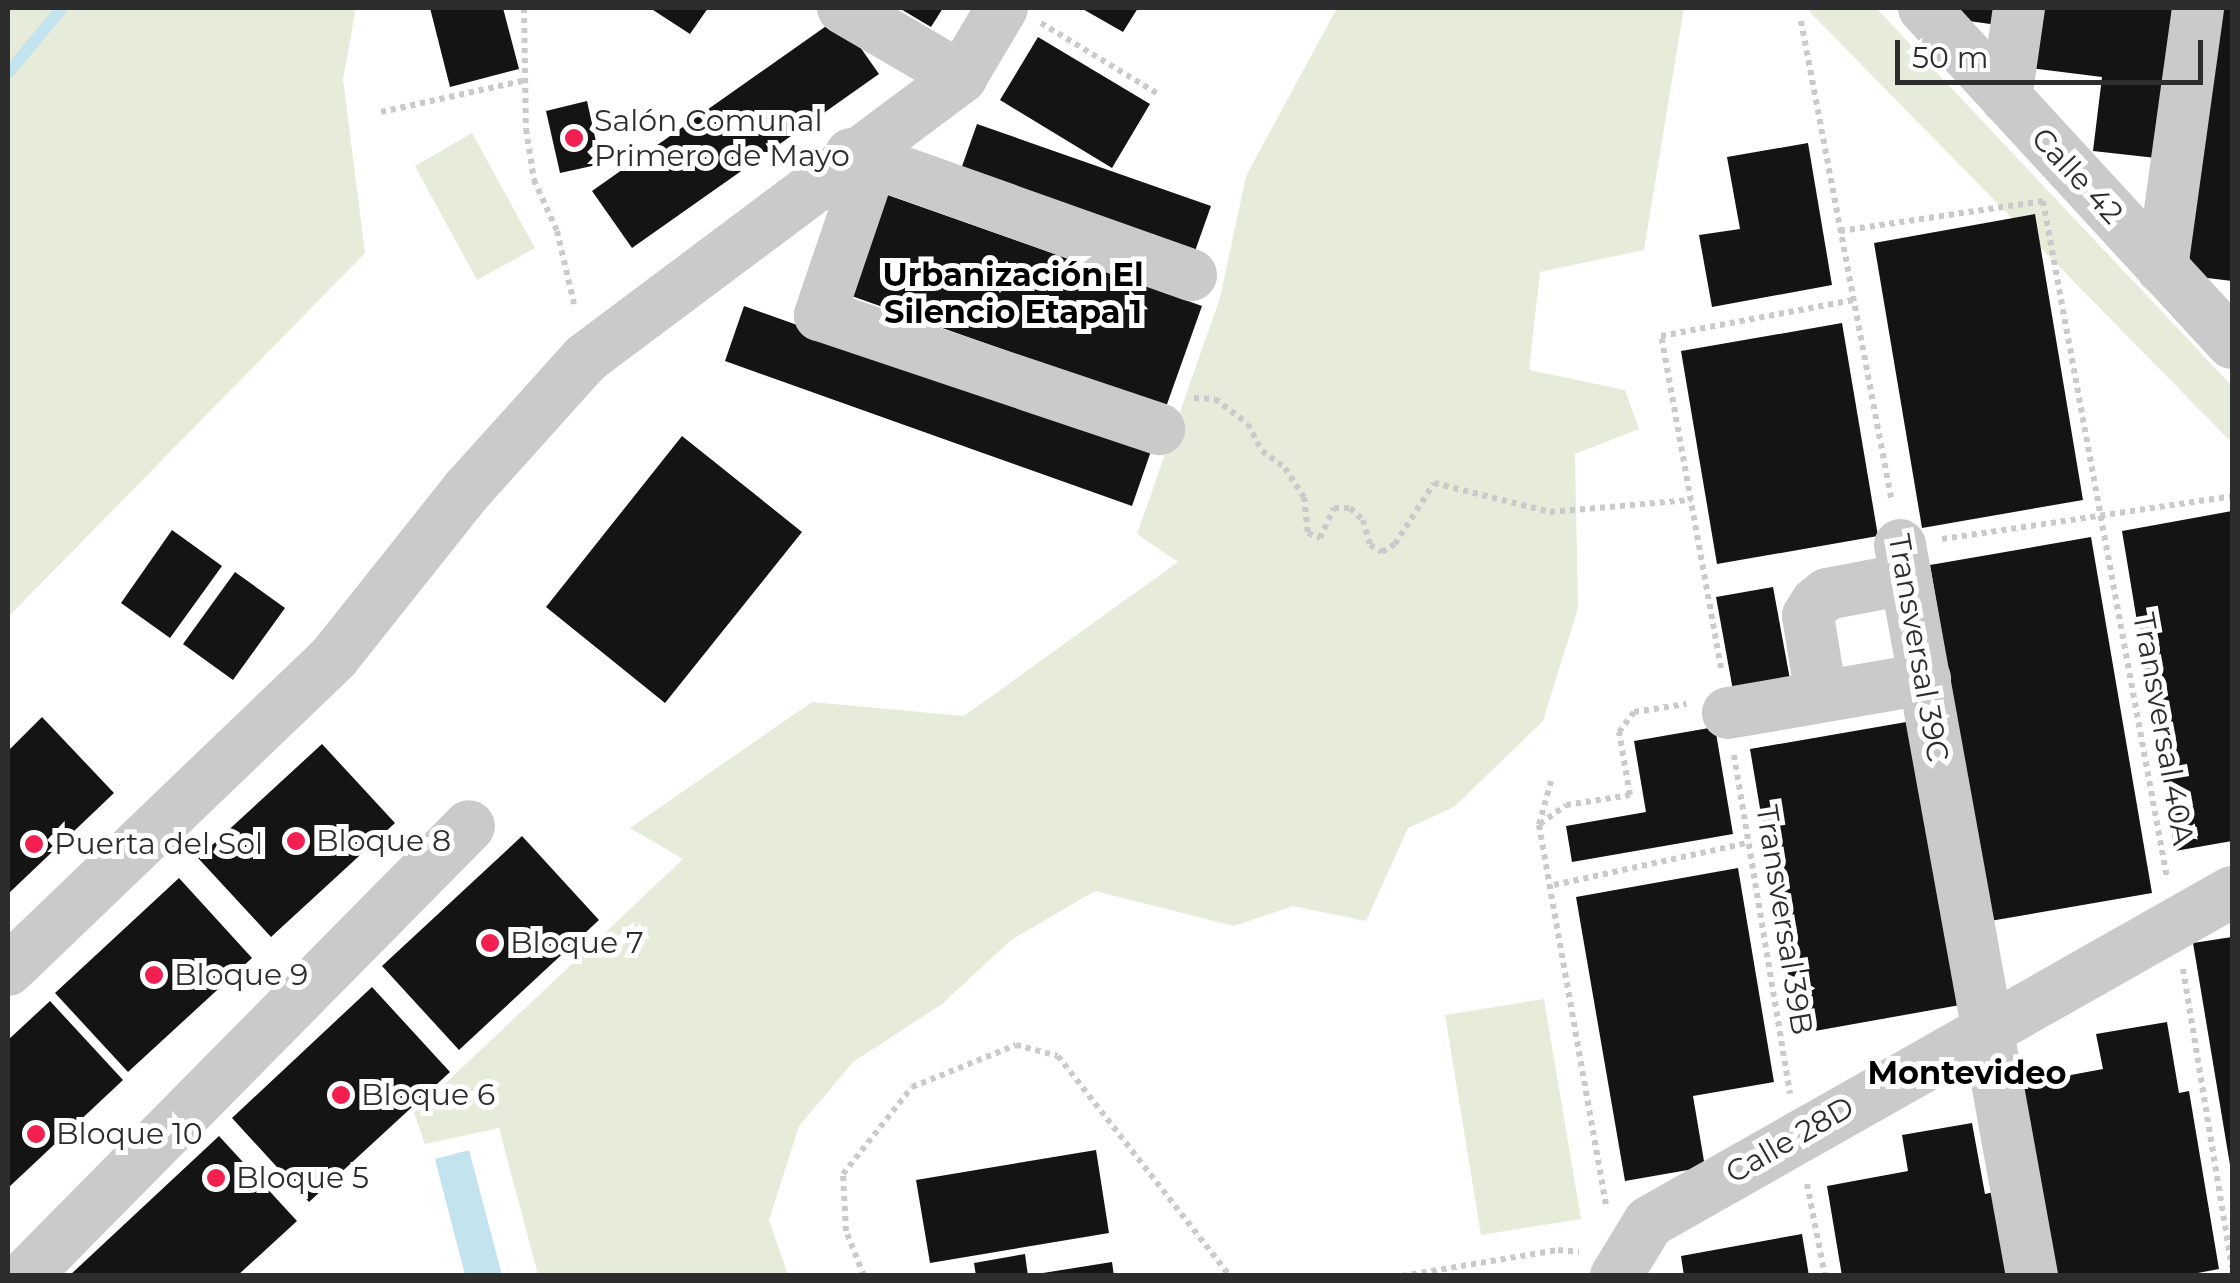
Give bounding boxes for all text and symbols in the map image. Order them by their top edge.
scale bar [1900,20,2208,82]
text: 50 m [1912,39,1989,76]
place label: Salón Comunal Primero de Mayo [594,103,850,174]
street label: Calle 42 [2024,121,2130,231]
marker: Salón Comunal Primero de Mayo [563,127,585,149]
district label: Urbanización El Silencio Etapa 1 [882,257,1144,332]
street label: Transversal 39C [1880,531,1956,765]
street label: Transversal 40A [2125,610,2201,848]
street label: Transversal 39B [1748,803,1820,1037]
place label: Bloque 8 [316,823,451,859]
place label: Puerta del Sol [54,826,263,862]
marker: Bloque 8 [285,830,307,852]
marker: Puerta del Sol [23,833,45,855]
place label: Bloque 7 [510,925,644,961]
marker: Bloque 7 [479,932,501,954]
place label: Bloque 9 [174,957,308,993]
marker: Bloque 9 [143,964,165,986]
district label: Montevideo [1868,1054,2066,1092]
place label: Bloque 6 [361,1077,495,1113]
marker: Bloque 6 [330,1084,352,1106]
street label: Calle 28D [1720,1089,1860,1191]
place label: Bloque 10 [56,1116,203,1152]
marker: Bloque 10 [25,1123,47,1145]
place label: Bloque 5 [236,1160,369,1196]
marker: Bloque 5 [205,1167,227,1189]

